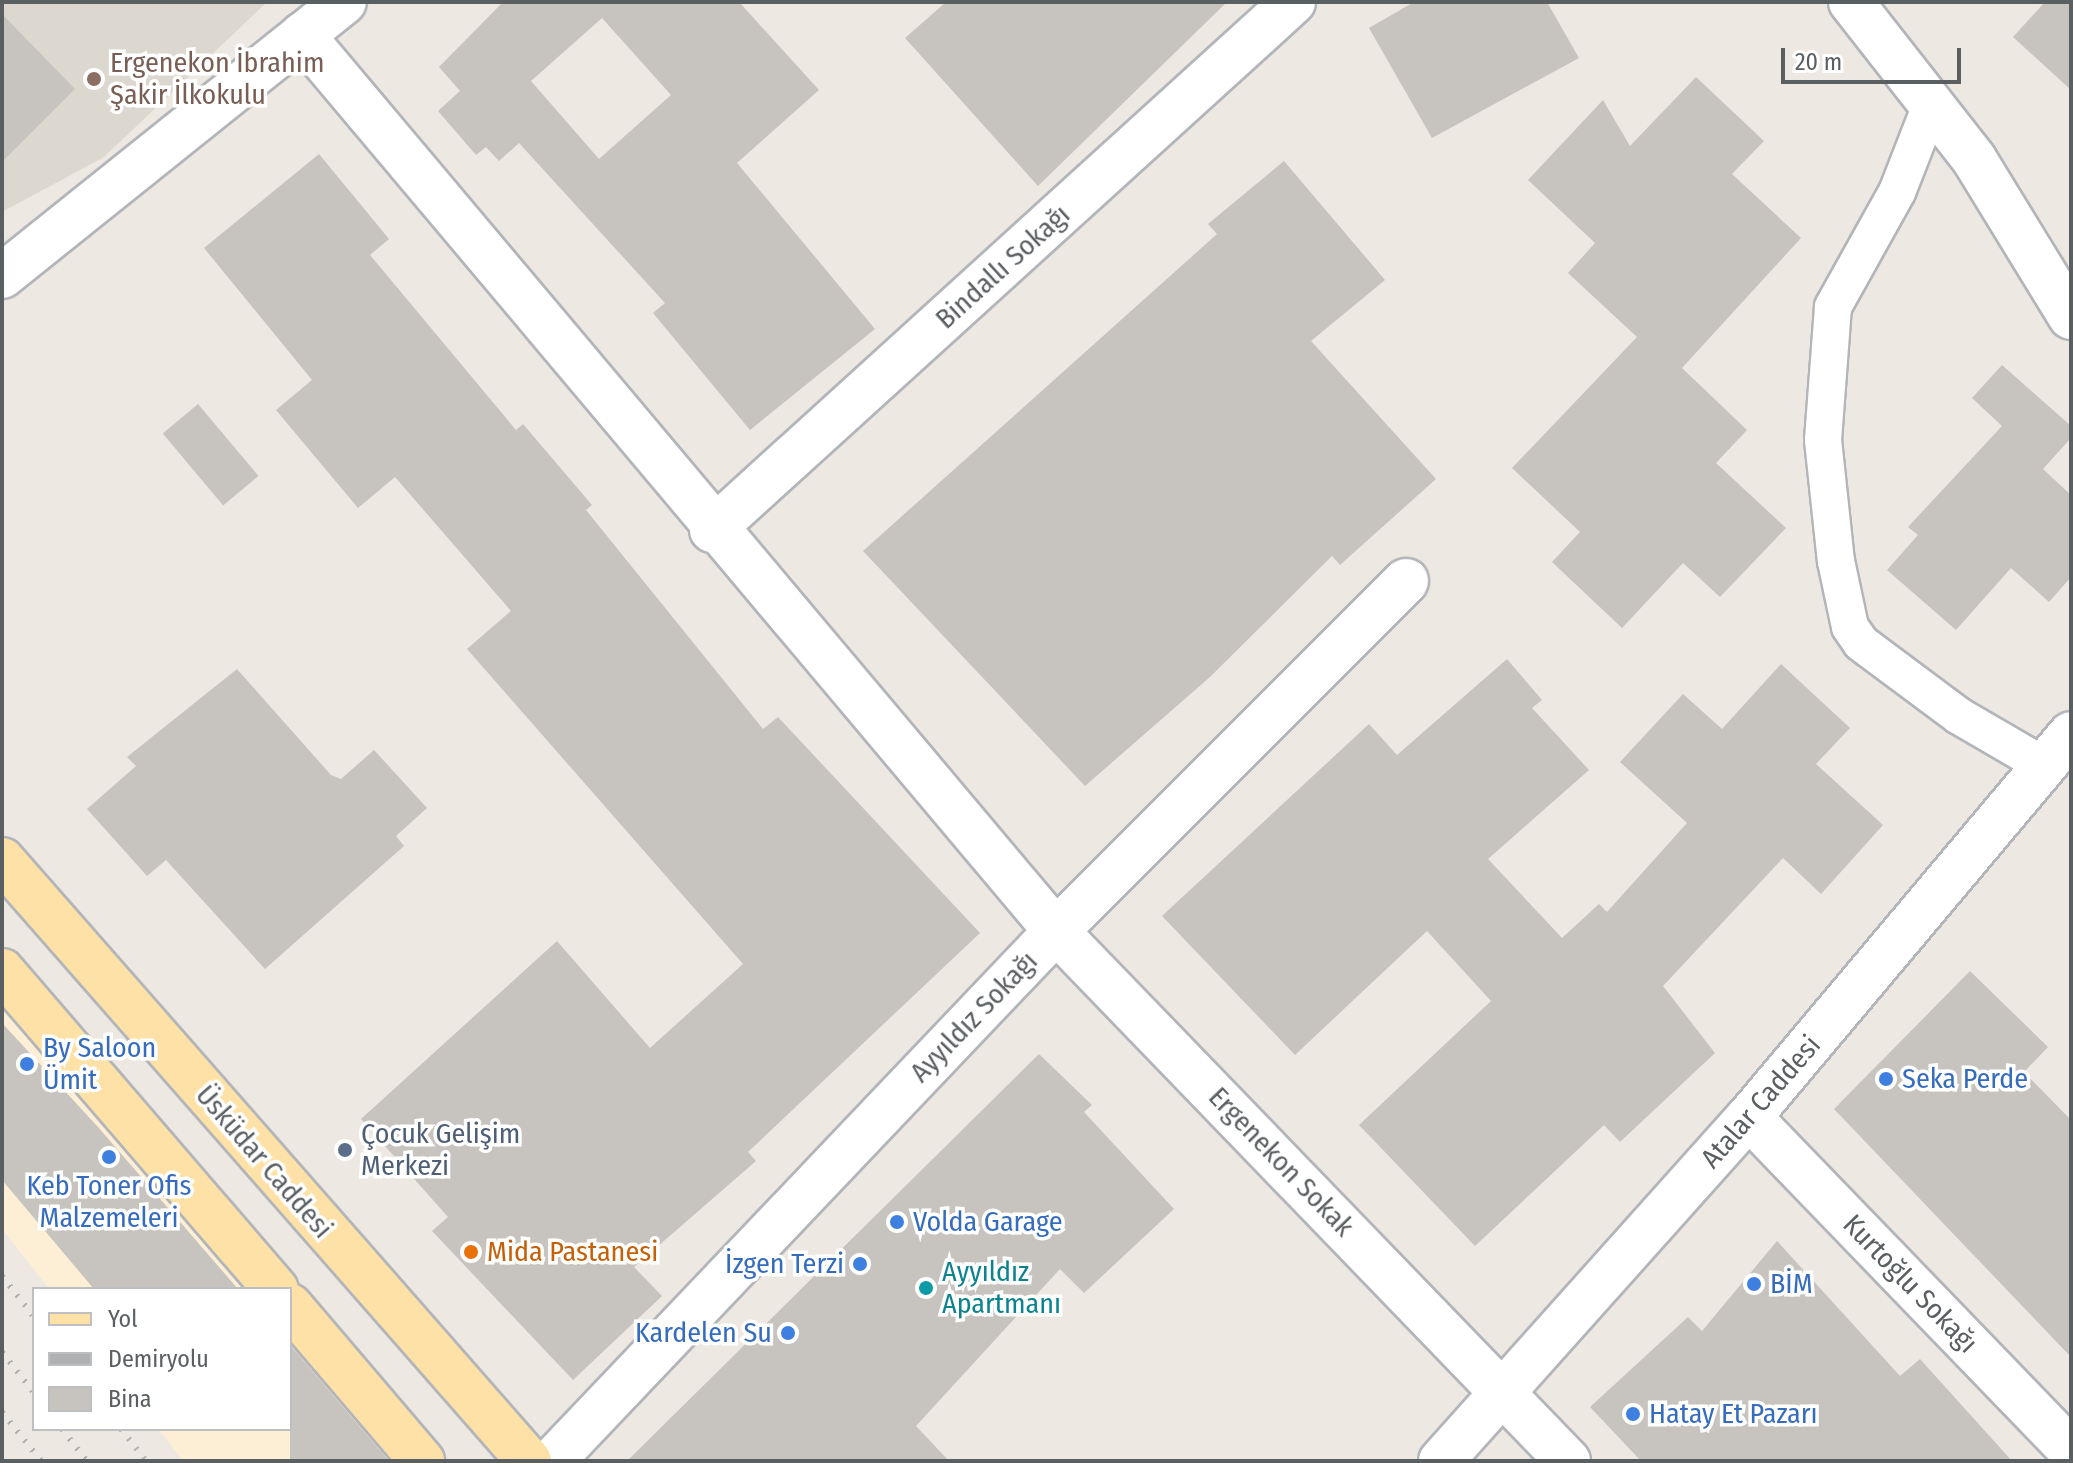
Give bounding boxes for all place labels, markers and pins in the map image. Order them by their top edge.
place label: Ergenekon İbrahim Şakir İlkokulu [110,46,324,112]
marker: Ergenekon İbrahim Şakir İlkokulu [85,70,103,88]
place label: By Saloon Ümit [43,1031,156,1097]
marker: By Saloon Ümit [18,1055,36,1073]
place label: Seka Perde [1902,1062,2028,1096]
marker: Seka Perde [1877,1070,1895,1088]
place label: Çocuk Gelişim Merkezi [361,1117,520,1183]
marker: Çocuk Gelişim Merkezi [336,1141,354,1159]
marker: Keb Toner Ofis Malzemeleri [100,1148,118,1166]
place label: Keb Toner Ofis Malzemeleri [26,1169,192,1235]
place label: Volda Garage [913,1205,1062,1239]
marker: Volda Garage [888,1213,906,1231]
place label: Mida Pastanesi [487,1235,658,1269]
marker: Mida Pastanesi [462,1243,480,1261]
place label: İzgen Terzi [725,1247,844,1281]
marker: İzgen Terzi [851,1255,869,1273]
place label: Ayyıldız Apartmanı [942,1255,1061,1321]
place label: BİM [1770,1267,1813,1301]
marker: BİM [1745,1275,1763,1293]
marker: Ayyıldız Apartmanı [917,1279,935,1297]
place label: Kardelen Su [635,1316,772,1350]
marker: Kardelen Su [779,1324,797,1342]
place label: Hatay Et Pazarı [1649,1397,1818,1431]
marker: Hatay Et Pazarı [1624,1405,1642,1423]

